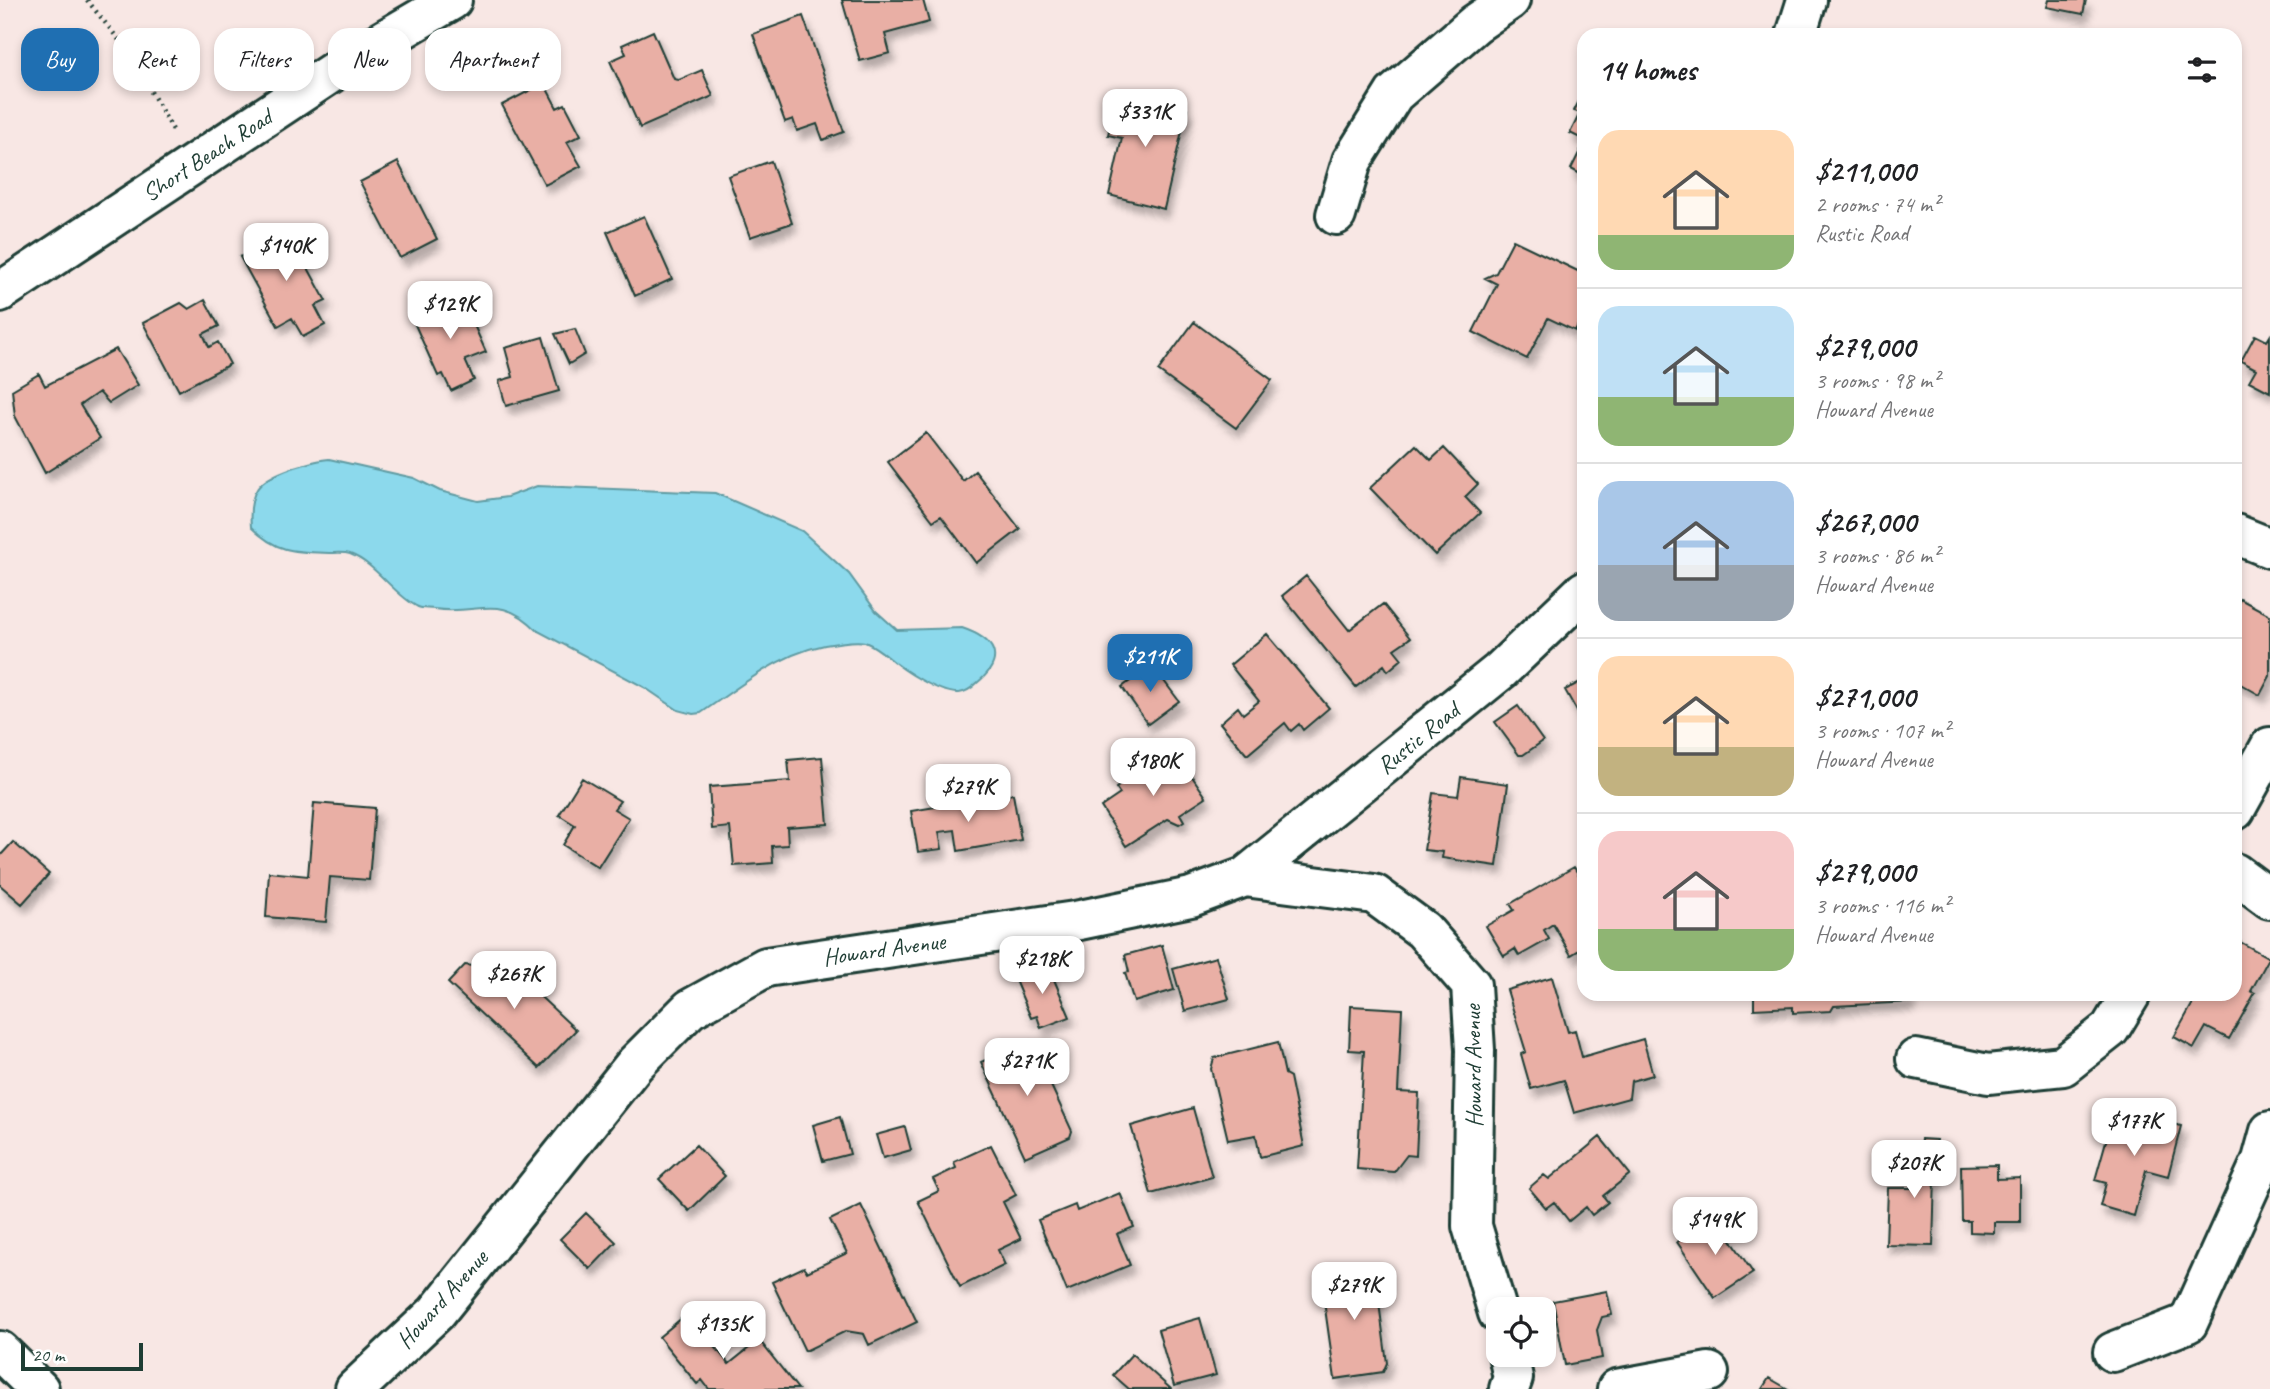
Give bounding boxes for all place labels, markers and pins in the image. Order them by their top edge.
pin: $331K [1096,90,1194,149]
pin: $140K [237,224,335,283]
pin: $129K [401,282,499,341]
pin: $211K [1101,634,1199,694]
pin: $180K [1104,738,1202,798]
pin: $279K [919,764,1017,824]
pin: $218K [993,936,1091,996]
pin: $267K [465,951,563,1011]
pin: $271K [978,1038,1076,1098]
pin: $177K [2085,1098,2183,1158]
pin: $207K [1865,1140,1963,1200]
pin: $149K [1666,1198,1764,1257]
pin: $279K [1305,1262,1403,1322]
pin: $135K [674,1302,772,1361]

